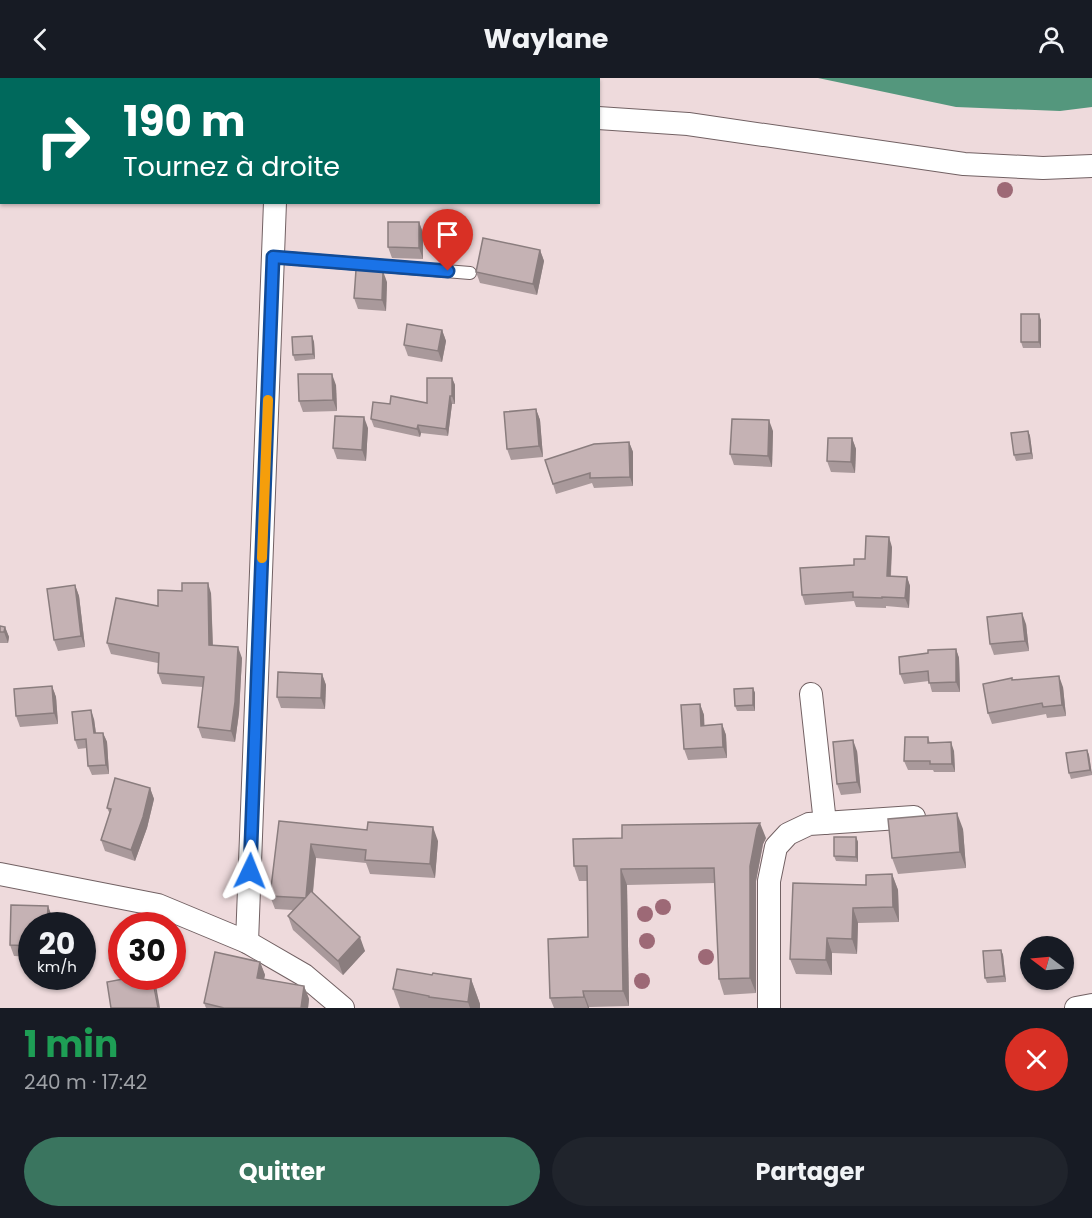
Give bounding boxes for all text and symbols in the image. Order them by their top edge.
text: Waylane [484,20,608,57]
icon: back [24,23,57,56]
icon: person [1035,23,1068,56]
text: 190 m [123,92,245,151]
icon: right [24,102,102,180]
text: Tournez à droite [123,148,340,185]
pin [422,209,473,271]
icon: arrive [431,218,464,251]
position arrow [218,839,282,903]
speed limit sign: 30 [108,912,186,990]
text: 20 [39,922,75,965]
north arrow [1020,936,1074,990]
map controls [1020,936,1074,990]
text: km/h [37,956,77,977]
text: 1 min [24,1019,118,1070]
button: close [1005,1028,1068,1091]
text: 240 m · 17:42 [24,1068,147,1096]
button: Quitter [24,1137,540,1206]
button: Partager [552,1137,1068,1206]

